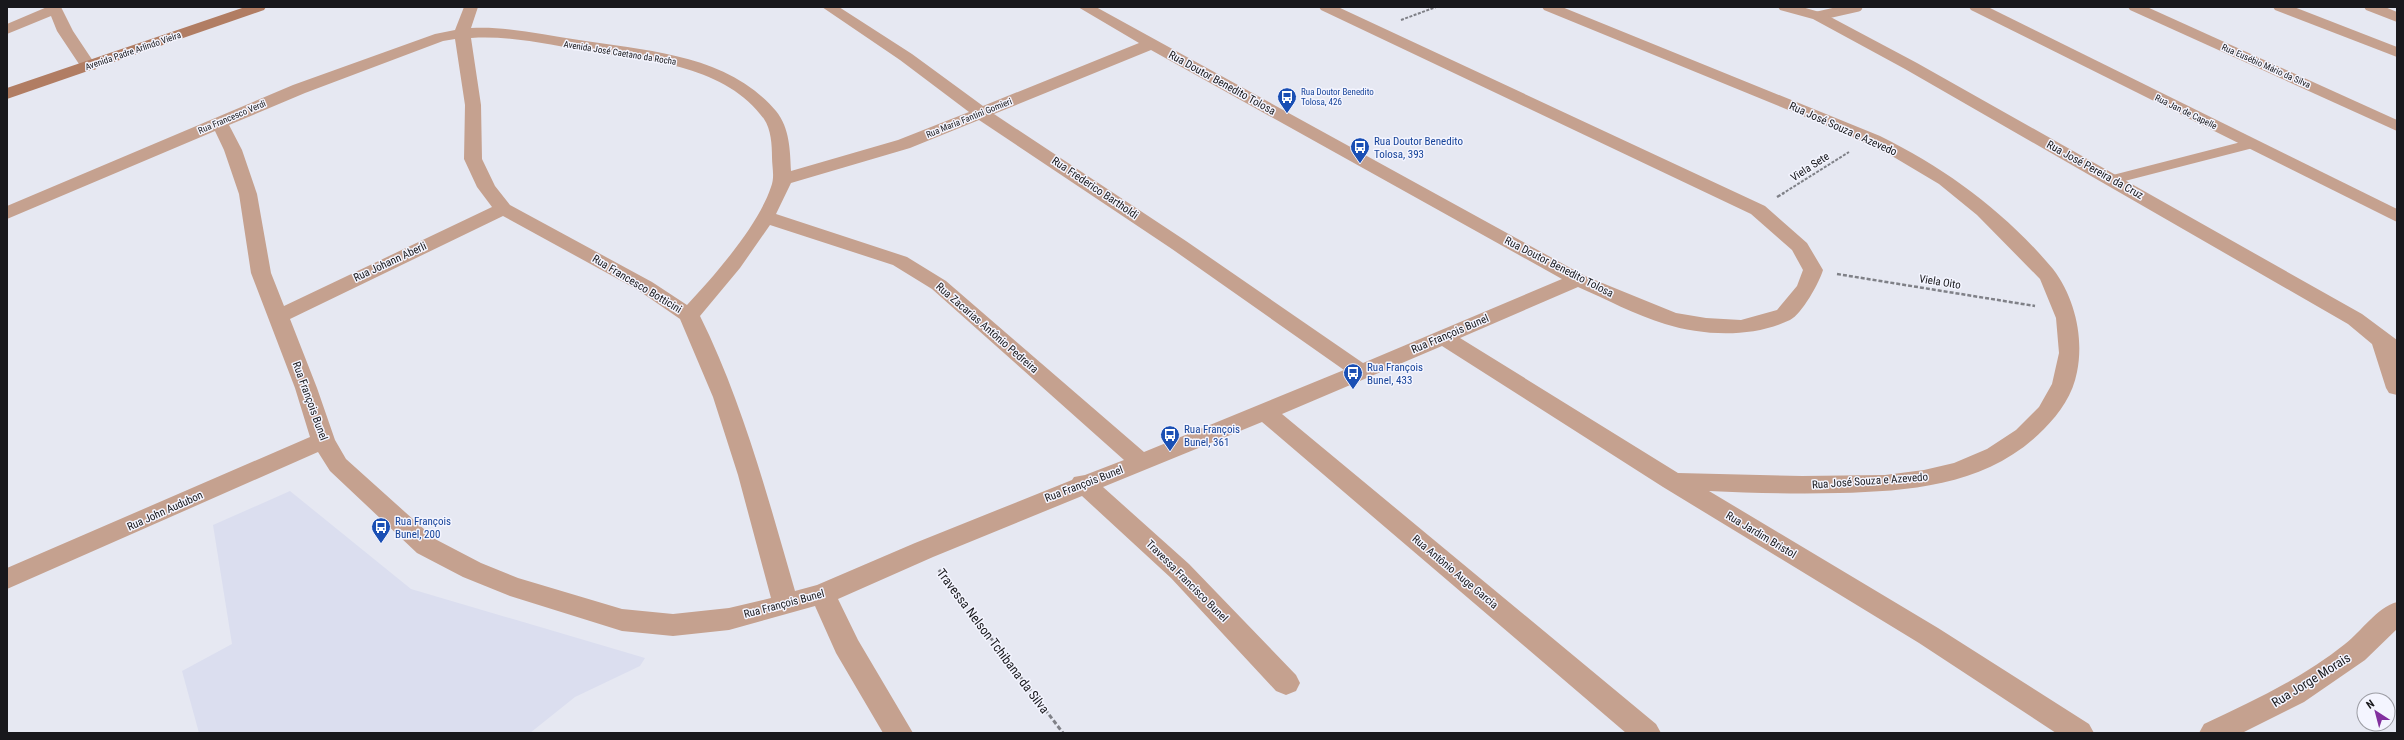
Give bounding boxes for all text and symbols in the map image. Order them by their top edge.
street label: Avenida Padre Arlindo Vieira [84,30,182,72]
street label: Avenida José Caetano da Rocha [563,39,677,67]
street label: Rua Eusébio Mário da Silva [2220,42,2312,90]
street label: Rua Doutor Benedito Tolosa [1166,48,1278,118]
bus stop icon: Rua Doutor Benedito Tolosa, 426 [1276,86,1298,114]
place label: Rua Doutor Benedito Tolosa, 426 [1301,87,1374,107]
street label: Rua Jan de Capelle [2153,93,2219,131]
street label: Rua Maria Fantini Gomieri [925,96,1013,140]
street label: Rua Francesco Verdi [197,98,267,136]
street label: Rua José Souza e Azevedo [1787,99,1899,159]
place label: Rua Doutor Benedito Tolosa, 393 [1374,135,1463,161]
bus stop icon: Rua Doutor Benedito Tolosa, 393 [1349,136,1371,164]
street label: Rua José Pereira da Cruz [2044,138,2146,202]
street label: Viela Sete [1788,150,1832,184]
street label: Rua Frederico Bartholdi [1049,154,1141,222]
street label: Rua Doutor Benedito Tolosa [1502,234,1616,300]
street label: Rua Johann Aberli [352,239,428,285]
street label: Rua Francesco Botticini [590,252,684,316]
street label: Viela Oito [1918,272,1962,292]
street label: Rua Zacarias Antônio Pedreira [933,280,1041,376]
street label: Rua François Bunel [1409,312,1491,356]
street label: Rua François Bunel [290,360,330,442]
place label: Rua François Bunel, 433 [1367,361,1423,387]
bus stop icon: Rua François Bunel, 433 [1342,362,1364,390]
place label: Rua François Bunel, 361 [1184,423,1240,449]
bus stop icon: Rua François Bunel, 361 [1159,424,1181,452]
street label: Rua François Bunel [1043,463,1125,505]
street label: Rua José Souza e Azevedo [1812,470,1929,492]
street label: Rua John Audubon [125,488,205,534]
street label: Rua Jardim Bristol [1724,509,1798,561]
place label: Rua François Bunel, 200 [395,515,451,541]
bus stop icon: Rua François Bunel, 200 [370,516,392,544]
street label: Rua Antônio Auge Garcia [1410,532,1500,612]
street label: Travessa Francisco Bunel [1143,537,1231,625]
street label: Travessa Nelson Tchibana da Silva [934,566,1052,716]
street label: Rua François Bunel [742,587,826,621]
street label: Rua Jorge Morais [2269,650,2353,710]
north arrow [2356,692,2396,732]
text: N [2364,697,2377,712]

